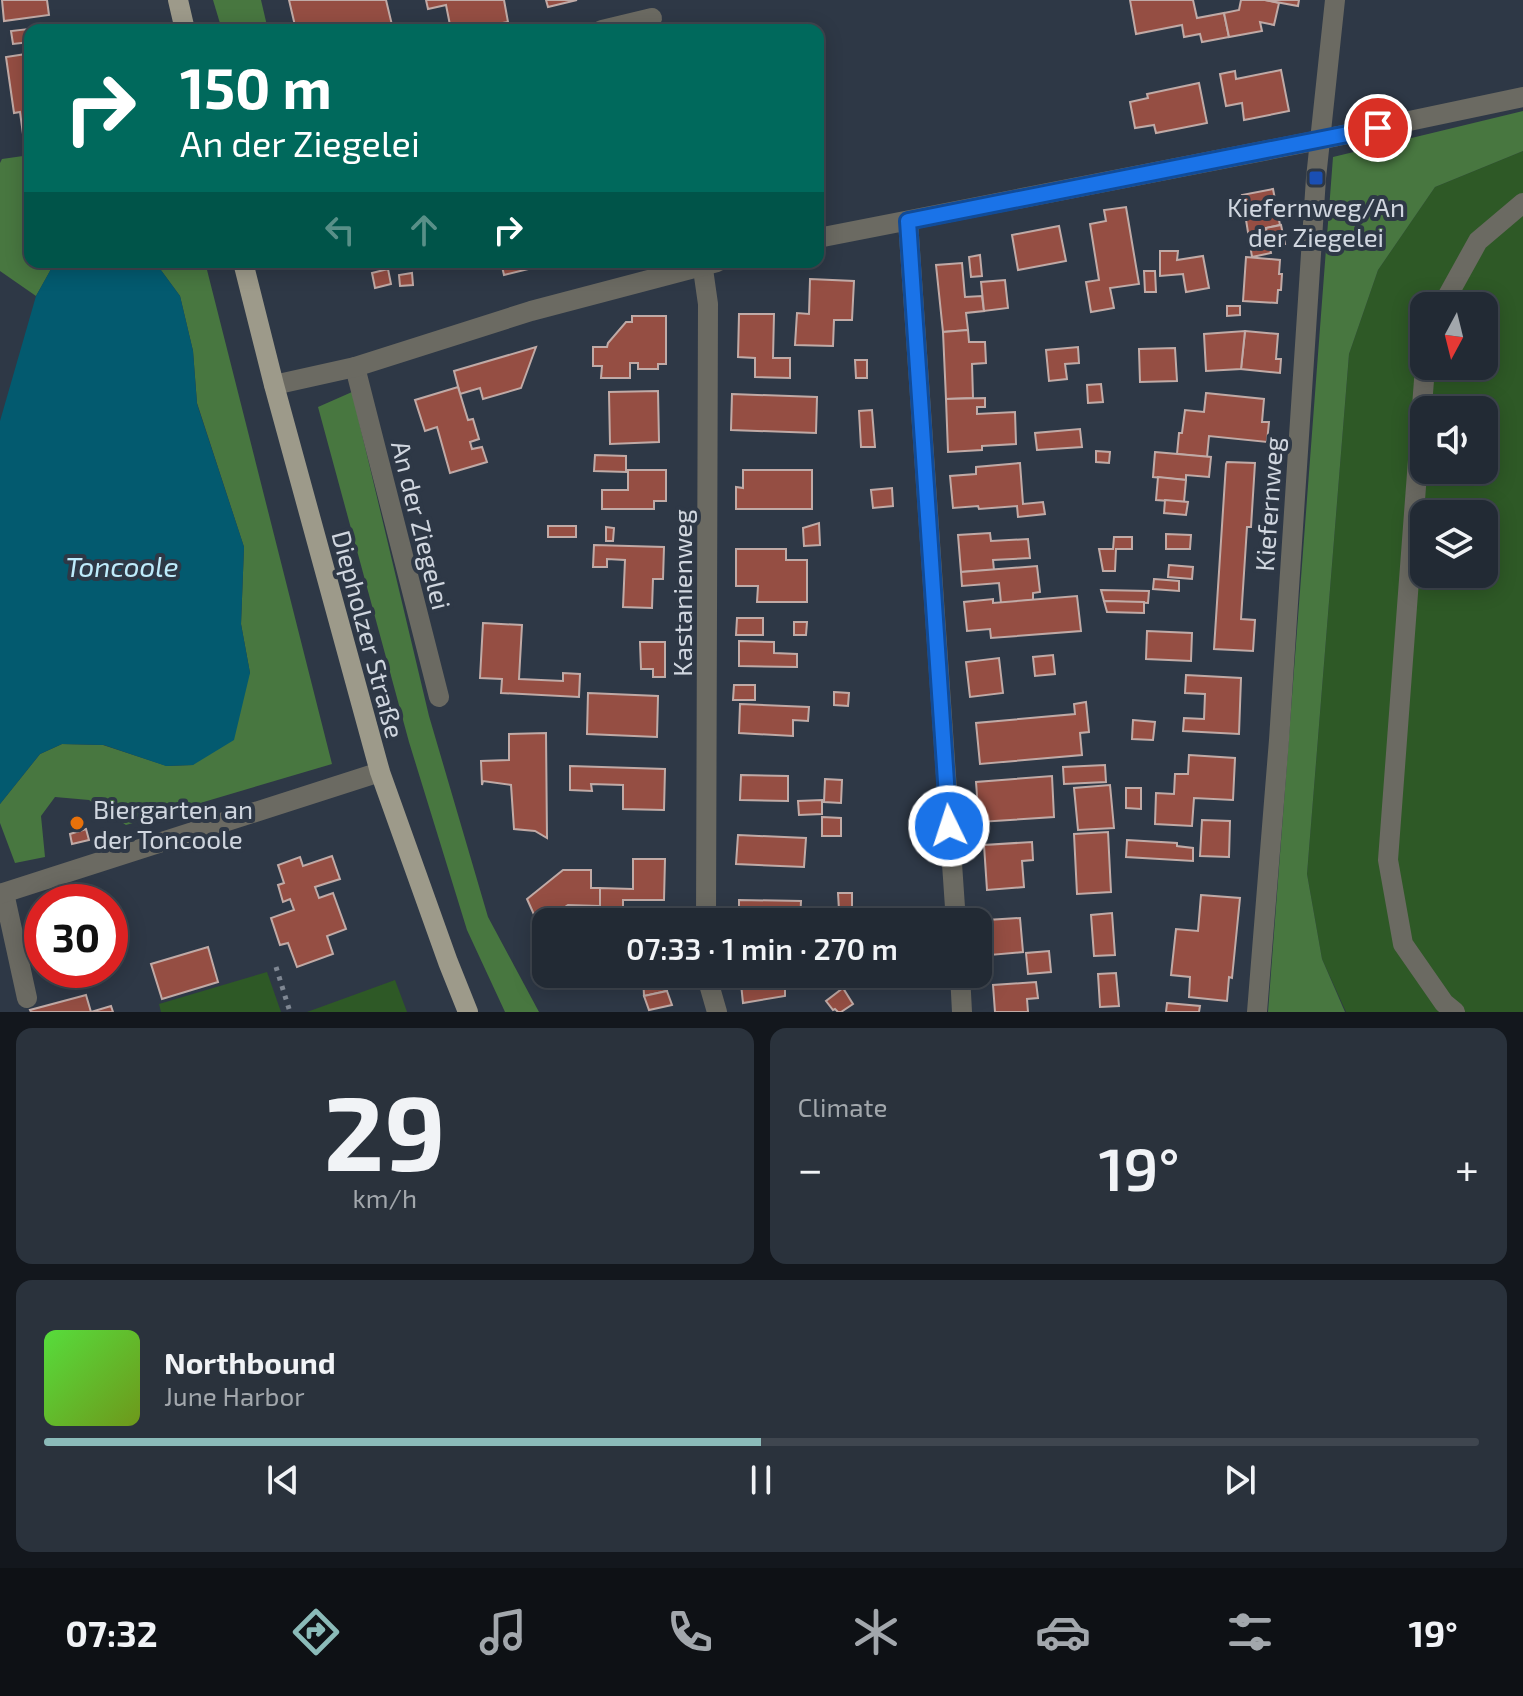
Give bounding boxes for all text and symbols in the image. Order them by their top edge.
text: 150 m [180,53,332,120]
icon: right [48,56,152,160]
pin [1344,94,1412,162]
icon: arrive [1356,106,1400,150]
text: An der Ziegelei [180,121,420,164]
marker: Kiefernweg/An der Ziegelei [1307,169,1325,187]
place label: Kiefernweg/An der Ziegelei [1227,191,1405,252]
icon: left [318,208,362,252]
icon: ahead [402,208,446,252]
icon: right [486,208,530,252]
north arrow [1410,292,1498,380]
map controls [1410,292,1498,588]
button: sound [1410,396,1498,484]
street label: Kiefernweg [1248,436,1288,572]
street label: An der Ziegelei [386,437,458,613]
button: layers [1410,500,1498,588]
street label: Kastanienweg [666,509,697,677]
street label: Diepholzer Straße [326,527,412,741]
water label: Toncoole [65,549,179,583]
position arrow [907,784,991,868]
place label: Biergarten an der Toncoole [93,793,253,854]
marker: Biergarten an der Toncoole [68,814,86,832]
speed limit sign: 30 [24,884,128,988]
text: 07:33 · 1 min · 270 m [626,930,898,966]
text: 29 [324,1067,446,1192]
text: Climate [798,1091,887,1122]
text: 19° [1098,1131,1180,1203]
text: − [798,1141,823,1194]
text: + [1455,1141,1479,1194]
text: km/h [352,1182,417,1213]
text: Northbound [164,1344,336,1380]
text: June Harbor [164,1380,305,1411]
icon: previous [261,1458,305,1502]
icon: pause [739,1458,783,1502]
icon: next [1218,1458,1262,1502]
icon: directions [288,1604,344,1660]
icon: music [475,1604,531,1660]
icon: phone [662,1604,718,1660]
icon: climate [848,1604,904,1660]
icon: car [1035,1604,1091,1660]
icon: filters [1222,1604,1278,1660]
text: 07:32 [65,1611,158,1654]
text: 19° [1408,1611,1458,1654]

